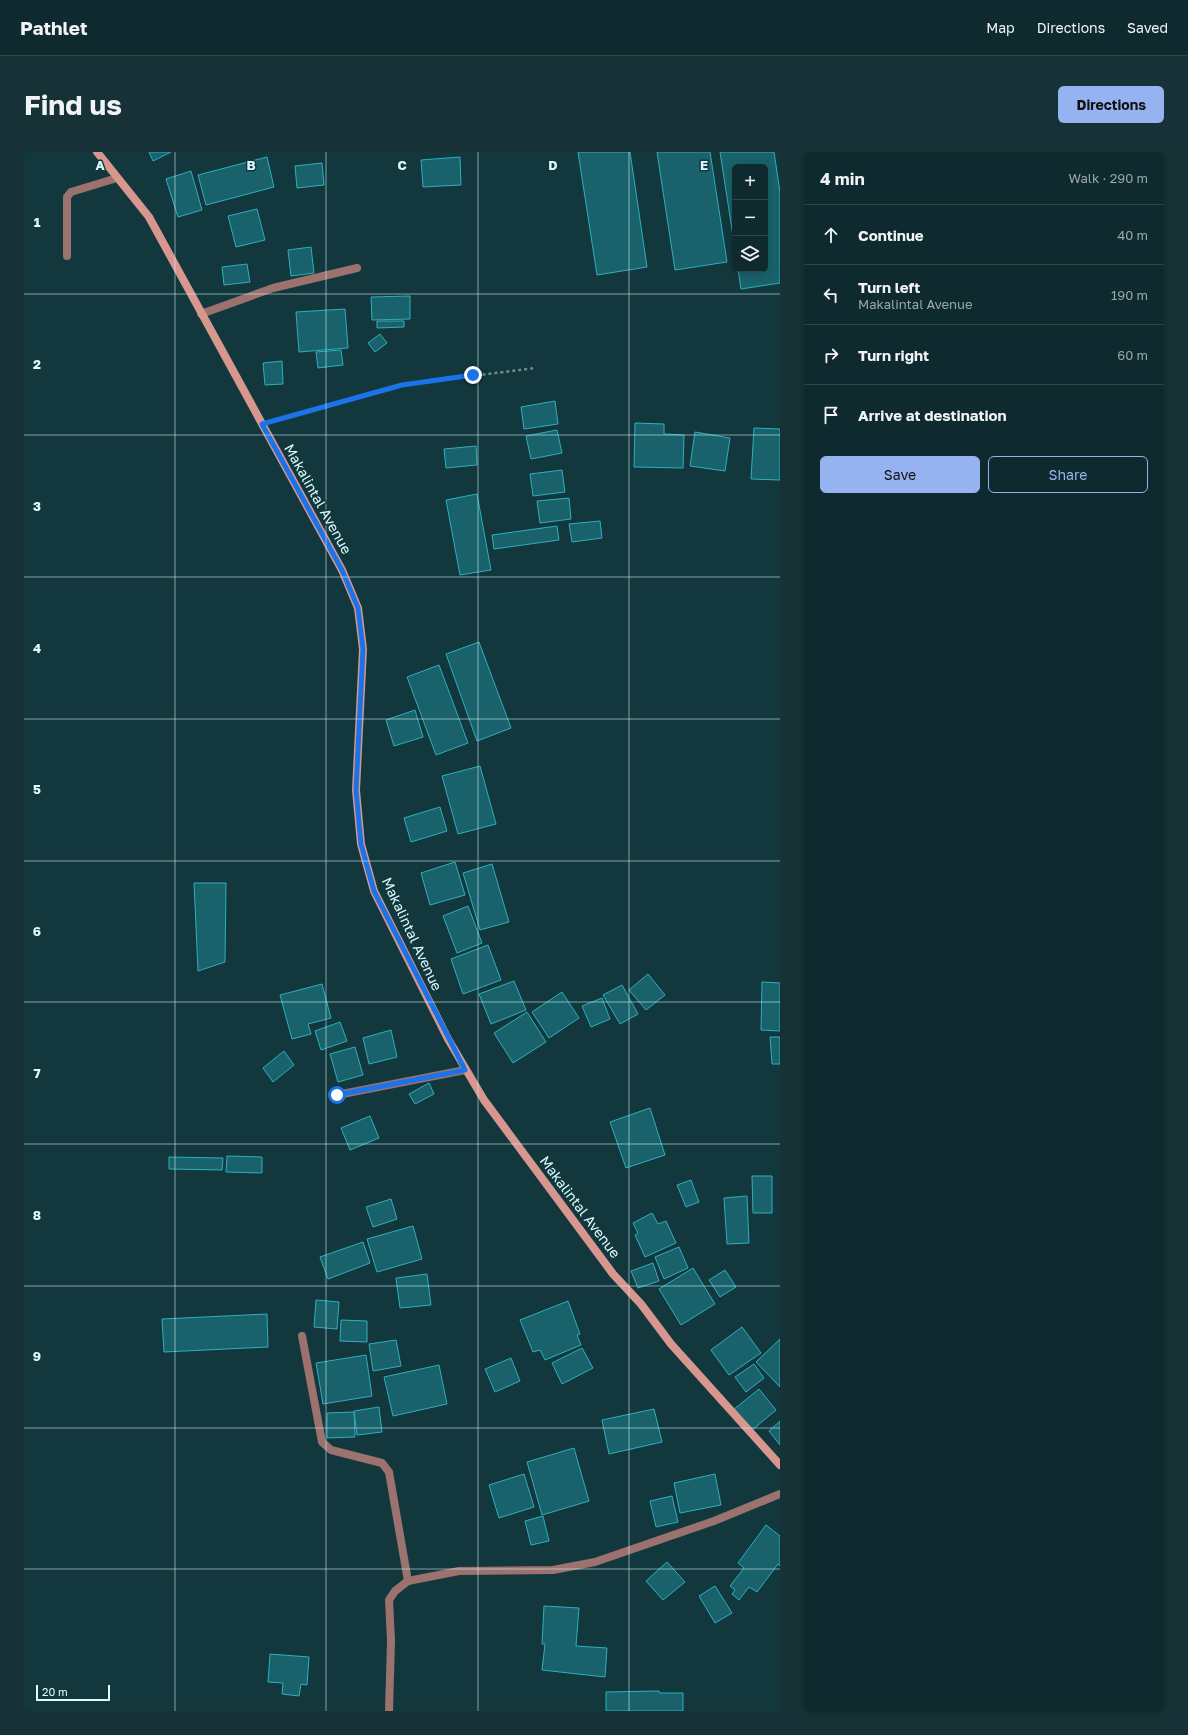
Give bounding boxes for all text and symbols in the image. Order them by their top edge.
text: Pathlet [20,16,88,39]
text: Map [986,19,1015,36]
text: Directions [1037,19,1105,36]
text: Saved [1127,19,1168,36]
button: Directions [1058,86,1164,123]
text: Find us [24,88,122,121]
text: A [95,157,105,173]
text: B [246,157,256,173]
text: C [397,157,407,173]
text: D [548,157,558,173]
text: E [700,157,708,173]
map controls [732,164,768,272]
button: + [732,164,768,200]
text: 4 min [820,168,865,189]
text: Walk · 290 m [1069,170,1148,186]
button: − [732,200,768,236]
text: 1 [34,214,41,230]
icon: ahead [820,224,842,246]
text: Continue [858,226,924,244]
text: 40 m [1117,227,1148,243]
button: layers [732,236,768,272]
text: Turn left [858,278,920,296]
icon: left [820,284,842,306]
text: 190 m [1111,287,1148,303]
text: Makalintal Avenue [858,296,972,312]
icon: right [820,344,842,366]
text: Turn right [858,346,929,364]
text: 60 m [1117,347,1148,363]
text: 2 [33,356,41,372]
route end [464,366,482,384]
icon: arrive [820,404,842,426]
text: Arrive at destination [858,406,1007,424]
street label: Makalintal Avenue [281,441,356,557]
button: Save [820,456,980,493]
button: Share [988,456,1148,493]
text: 3 [33,498,41,514]
text: 4 [33,640,41,656]
text: 5 [33,781,41,797]
street label: Makalintal Avenue [379,874,446,993]
text: 6 [33,923,41,939]
text: 7 [33,1065,41,1081]
route start [328,1086,346,1104]
street label: Makalintal Avenue [537,1152,624,1261]
text: 8 [33,1207,41,1223]
text: 9 [33,1348,41,1364]
scale bar [36,1683,110,1702]
text: 20 m [42,1685,68,1698]

